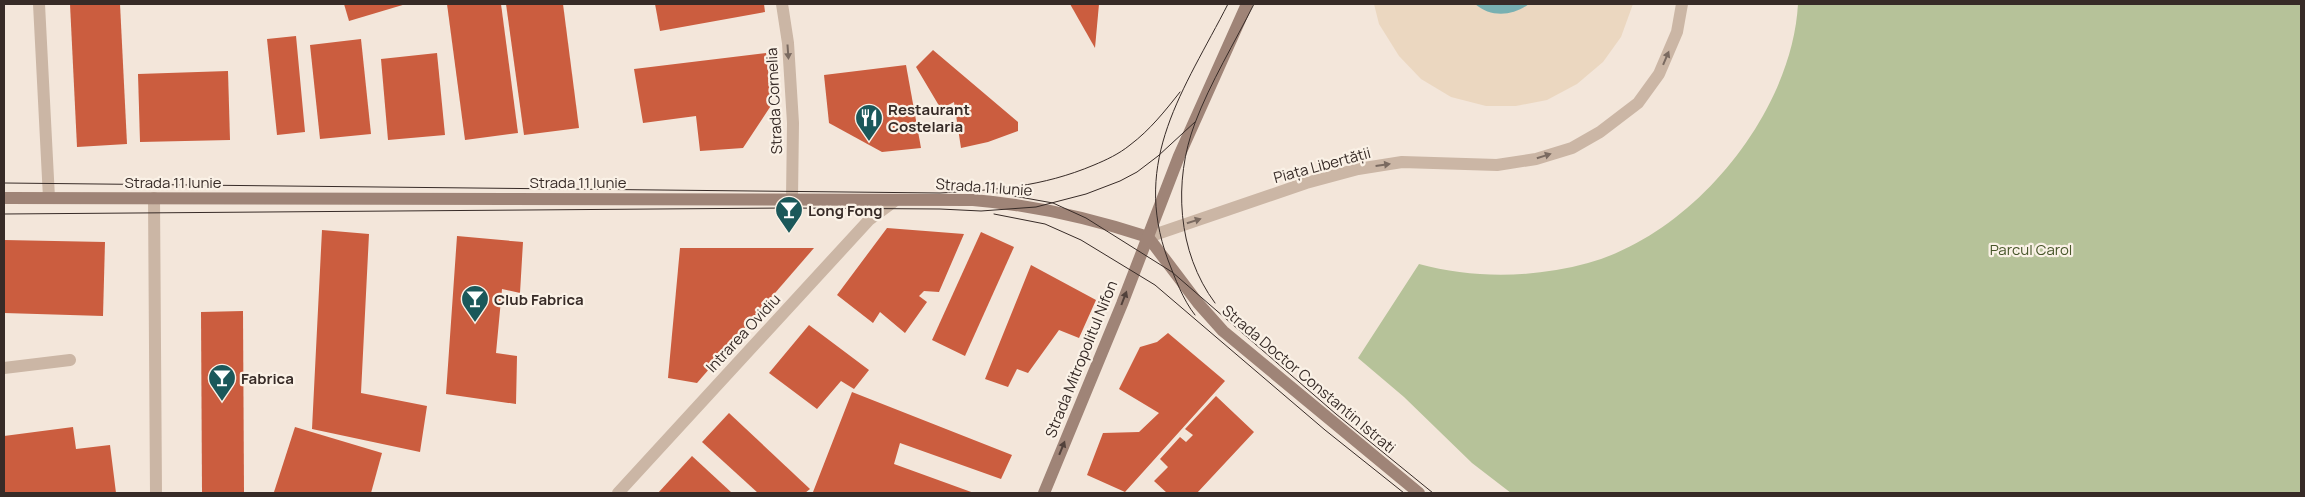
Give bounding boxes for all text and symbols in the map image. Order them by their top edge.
one-way arrow [785,44,793,60]
street label: Strada Cornelia [761,47,787,155]
one-way arrow [1663,51,1671,65]
place label: Restaurant Costelaria [888,99,970,137]
restaurant icon: Restaurant Costelaria [854,103,884,142]
street label: Piața Libertății [1271,142,1373,188]
one-way arrow [1537,152,1552,160]
one-way arrow [1375,161,1391,169]
street label: Strada 11 Iunie [124,172,222,193]
street label: Strada 11 Iunie [529,172,627,193]
street label: Strada 11 Iunie [935,173,1033,201]
bar icon: Long Fong [774,195,804,234]
place label: Long Fong [808,200,882,221]
one-way arrow [1186,217,1201,224]
park label: Parcul Carol [1990,239,2072,260]
street label: Strada Mitropolitul Nifon [1040,277,1122,441]
bar icon: Club Fabrica [460,284,490,323]
place label: Club Fabrica [494,289,584,310]
street label: Intrarea Ovidiu [701,289,785,377]
one-way arrow [1120,290,1128,305]
street label: Strada Doctor Constantin Istrati [1218,300,1400,458]
bar icon: Fabrica [207,363,237,402]
place label: Fabrica [241,368,294,389]
one-way arrow [1059,441,1067,455]

